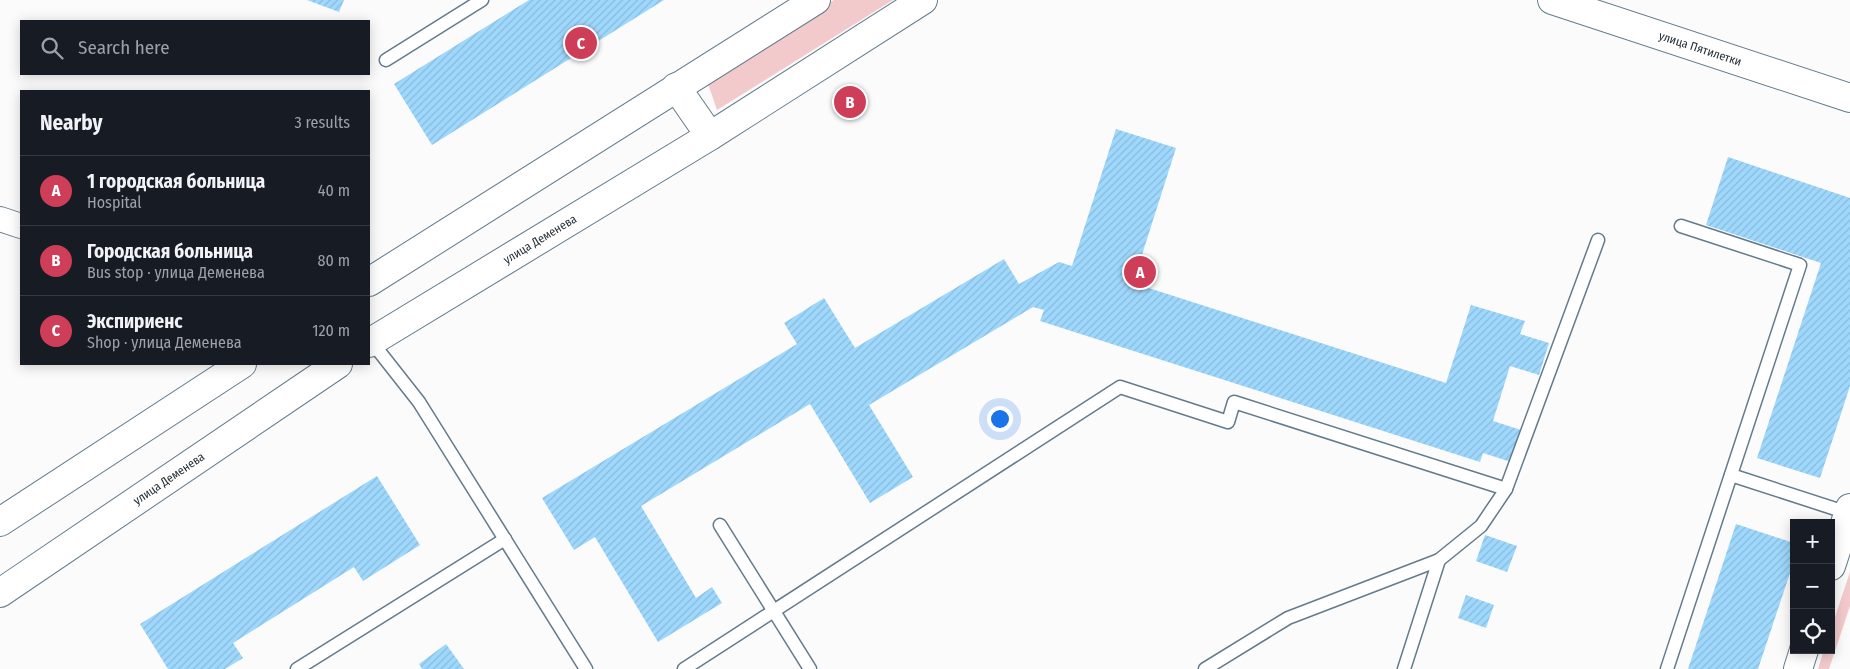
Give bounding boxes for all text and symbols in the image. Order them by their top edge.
search box [20,20,370,75]
pin: C [565,24,597,62]
street label: улица Пятилетки [1657,29,1743,69]
icon: search [38,34,66,62]
text: Search here [78,36,170,59]
pin: B [834,83,866,121]
text: Nearby [40,110,102,136]
text: 3 results [294,113,350,132]
text: 1 городская больница [87,170,265,193]
text: A [52,181,60,200]
text: 40 m [318,181,350,200]
text: Hospital [87,193,142,212]
street label: улица Деменева [501,212,579,267]
text: Городская больница [87,240,253,263]
text: B [52,251,60,270]
text: 80 m [318,251,350,270]
pin: A [1124,253,1156,291]
text: Bus stop · улица Деменева [87,263,265,282]
text: Экспириенс [87,310,183,333]
text: C [52,321,60,340]
text: 120 m [312,321,350,340]
text: Shop · улица Деменева [87,333,242,352]
your location [987,406,1013,432]
street label: улица Деменева [131,449,207,508]
map controls [1790,519,1835,654]
button: + [1790,519,1835,564]
button: − [1790,564,1835,609]
button: locate [1790,609,1835,654]

